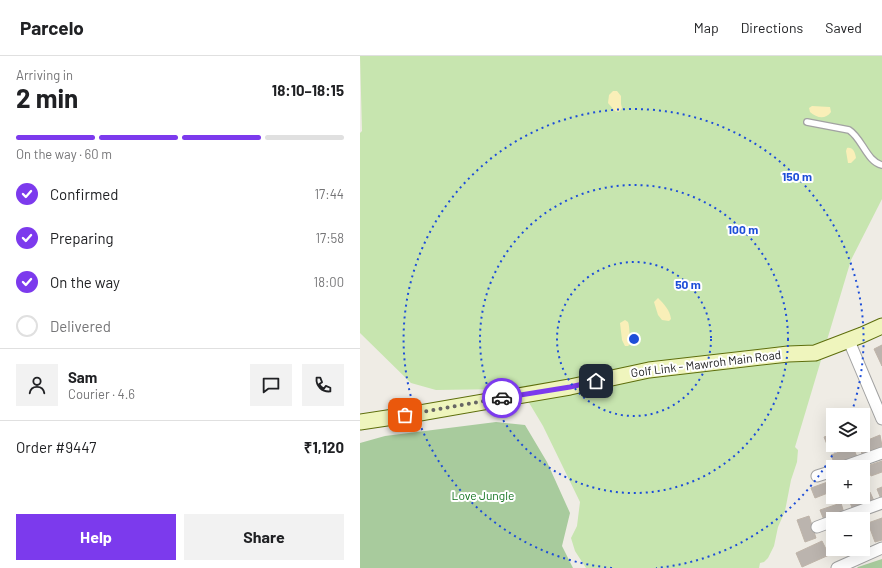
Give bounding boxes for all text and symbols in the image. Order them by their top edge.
text: Parcelo [20,16,84,39]
text: Map [694,19,719,36]
text: Directions [741,19,803,36]
text: Saved [825,19,862,36]
text: Arriving in [16,67,73,83]
text: 18:10–18:15 [272,81,344,99]
text: 2 min [16,82,78,113]
text: On the way · 60 m [16,146,112,162]
text: 150 m [782,169,812,183]
icon: check [16,183,38,205]
text: Confirmed [50,185,118,203]
text: 17:44 [315,186,344,202]
text: 100 m [728,222,758,236]
icon: check [16,227,38,249]
text: Preparing [50,229,114,247]
text: 17:58 [315,230,344,246]
icon: check [16,271,38,293]
text: On the way [50,273,120,291]
text: 18:00 [314,274,344,290]
text: 50 m [675,277,701,291]
text: Delivered [50,317,111,335]
centre of rings [627,332,641,346]
street label: Golf Link - Mawroh Main Road [630,347,782,379]
button: person [16,364,58,406]
button: chat [250,364,292,406]
button: phone [302,364,344,406]
pin [579,364,613,398]
text: Sam [68,368,97,386]
icon: home [585,370,607,392]
courier [482,378,522,418]
text: Courier · 4.6 [68,386,135,402]
icon: car [491,387,513,409]
pin [388,398,422,432]
icon: bag [394,404,416,426]
map controls [826,408,870,556]
button: layers [826,408,870,452]
text: Order #9447 [16,438,96,456]
text: ₹1,120 [304,438,344,456]
button: + [826,460,870,504]
park label: Love Jungle [452,488,514,502]
button: − [826,512,870,556]
button: Help [16,514,176,560]
button: Share [184,514,344,560]

